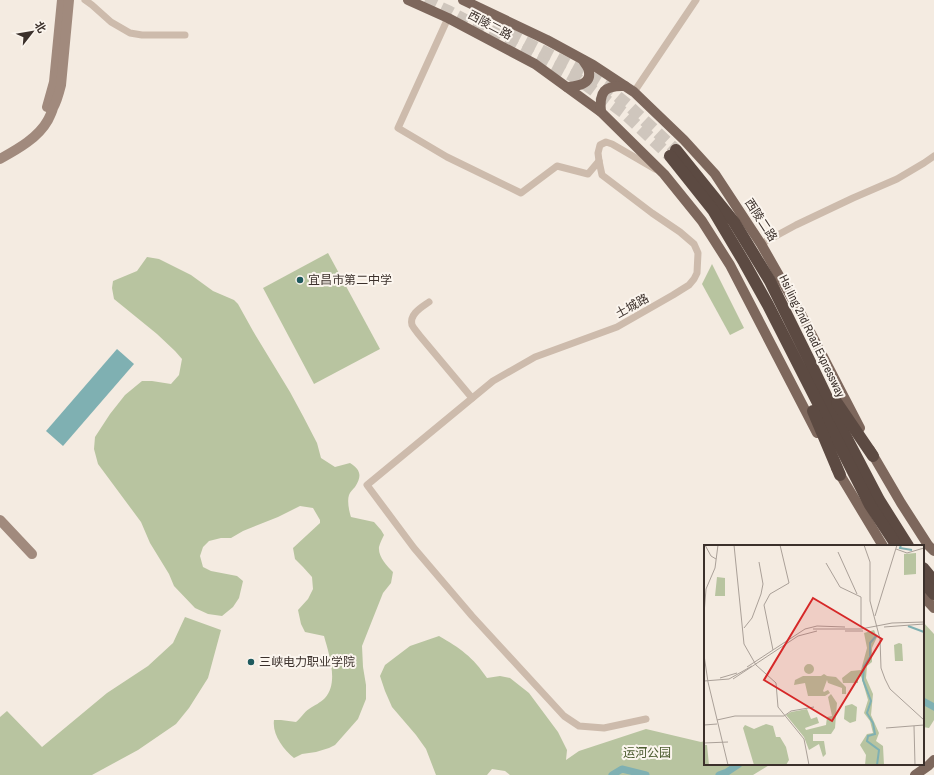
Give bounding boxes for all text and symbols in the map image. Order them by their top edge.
street label: 西陵二路 [465,7,515,43]
north arrow [12,12,52,52]
text: 北 [32,19,49,35]
street label: 西陵二路 [741,196,781,244]
place label: 宜昌市第二中学 [308,272,392,288]
street label: Hsi ling 2nd Road Expressway [775,272,849,400]
marker: 宜昌市第二中学 [295,275,305,285]
street label: 土城路 [612,290,652,322]
inset map [704,545,924,765]
place label: 三峡电力职业学院 [259,654,355,670]
marker: 三峡电力职业学院 [246,657,256,667]
park label: 运河公园 [623,745,671,761]

